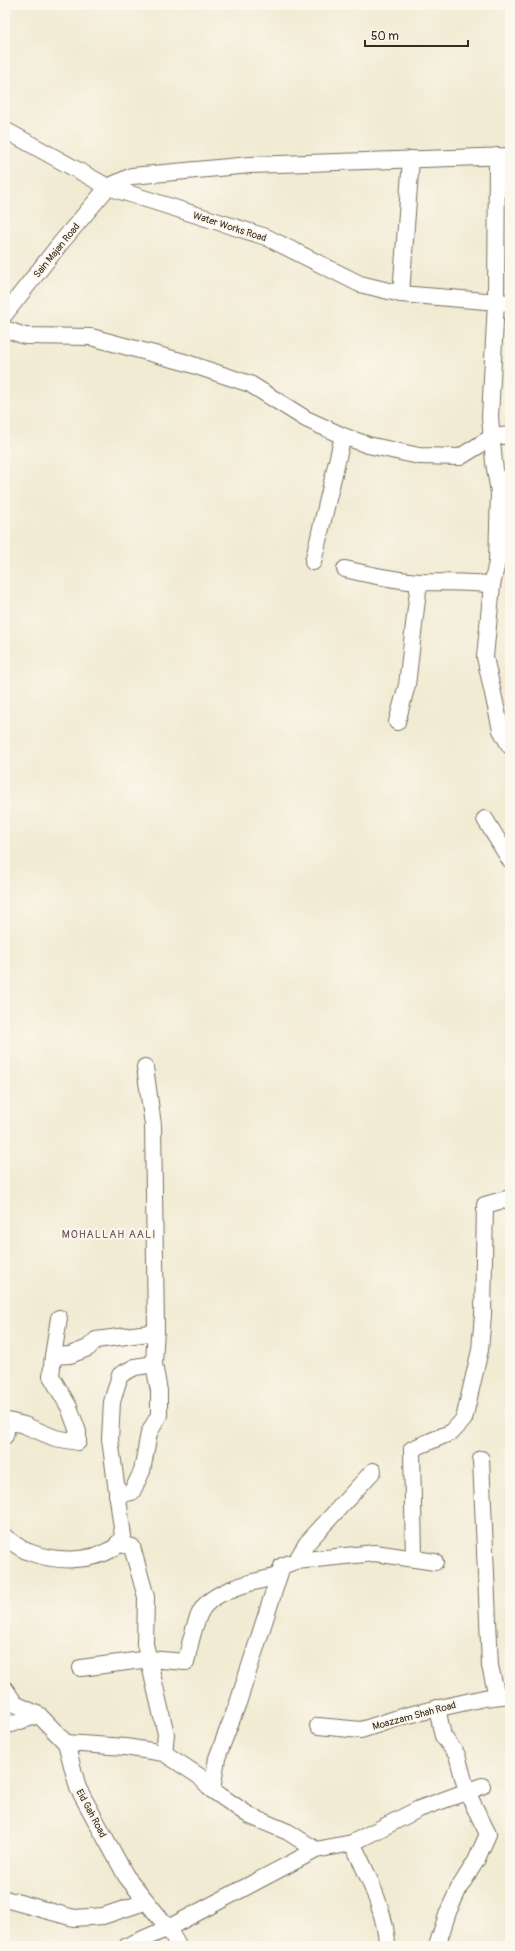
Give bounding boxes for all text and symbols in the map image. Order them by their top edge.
scale bar [365,22,468,48]
text: 50 m [371,29,399,44]
street label: Water Works Road [191,209,268,245]
street label: Sain Majan Road [31,221,83,280]
district label: MOHALLAH AALI [62,1228,156,1241]
street label: Moazzam Shah Road [371,1699,457,1733]
street label: Eid Gah Road [73,1787,109,1840]

